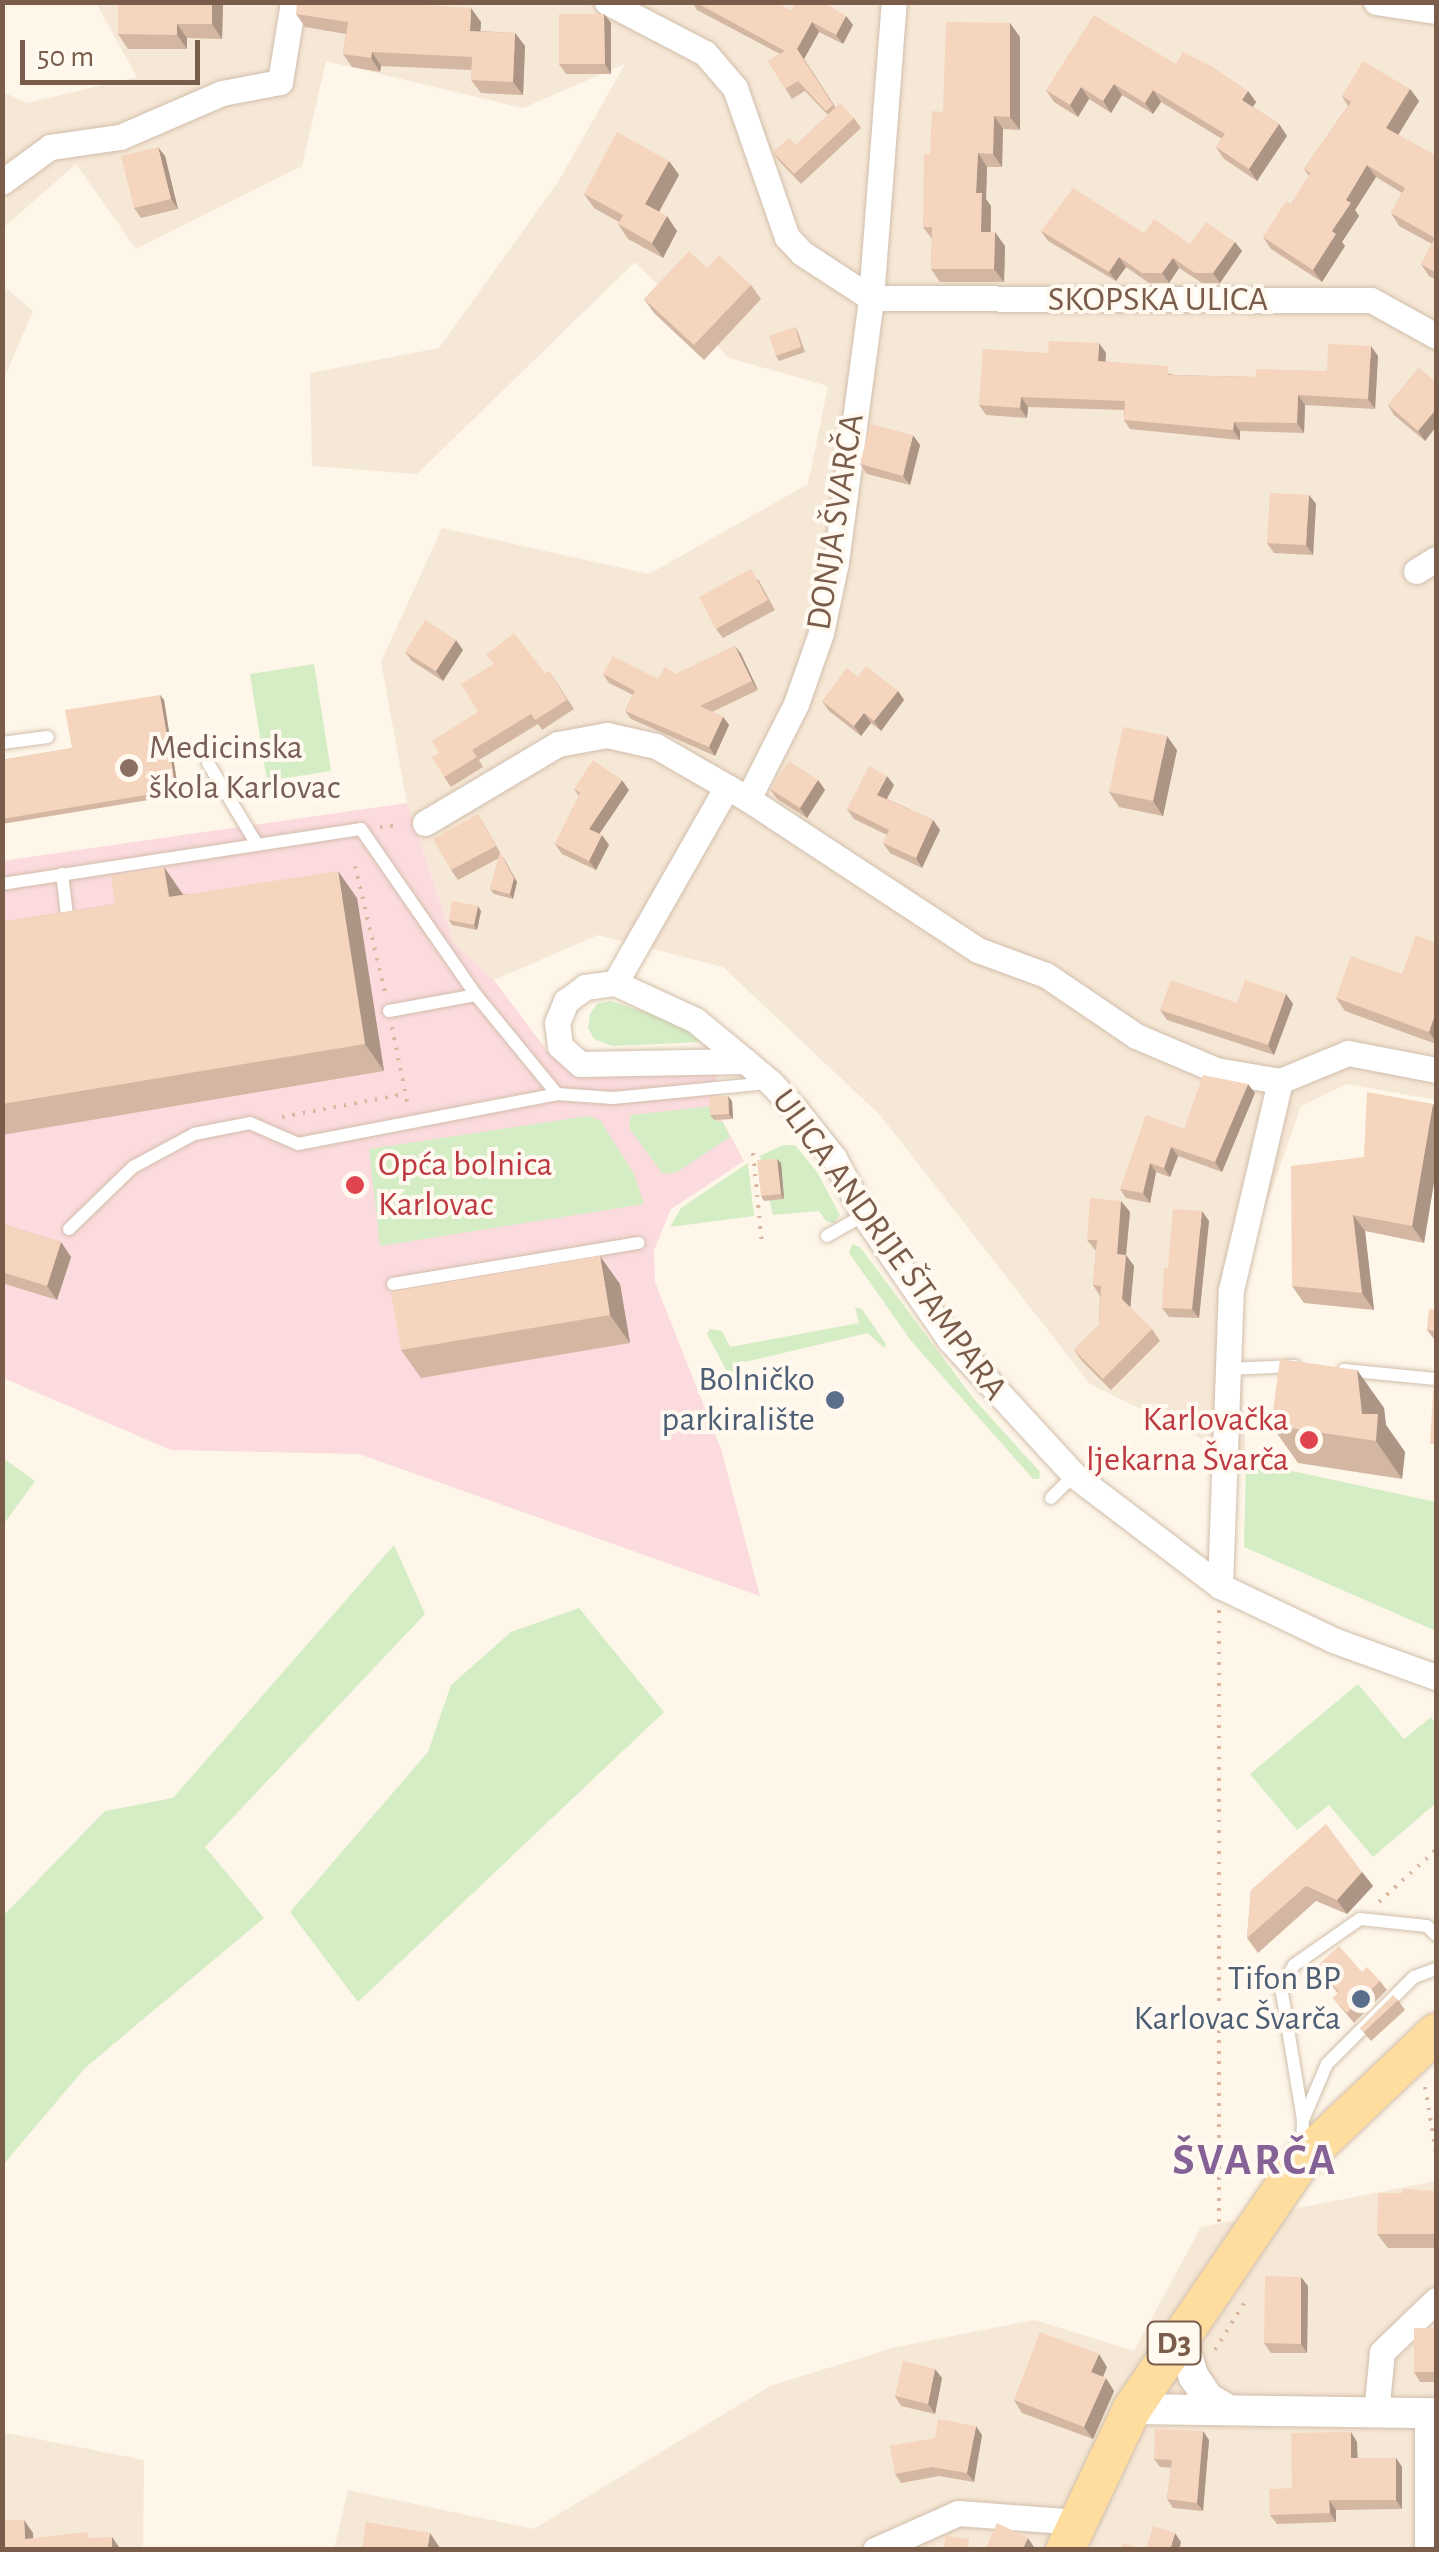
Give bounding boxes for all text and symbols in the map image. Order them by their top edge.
scale bar [25,20,205,82]
text: 50 m [37,42,94,72]
street label: SKOPSKA ULICA [1048,279,1268,321]
street label: DONJA ŠVARČA [798,411,874,633]
place label: Medicinska škola Karlovac [149,727,340,809]
marker: Medicinska škola Karlovac [118,757,140,779]
street label: ULICA ANDRIJE ŠTAMPARA [762,1081,1016,1409]
place label: Opća bolnica Karlovac [378,1144,553,1226]
marker: Opća bolnica Karlovac [342,1172,368,1198]
place label: Bolničko parkiralište [662,1359,815,1441]
marker: Bolničko parkiralište [824,1389,846,1411]
place label: Karlovačka ljekarna Švarča [1086,1399,1289,1481]
marker: Karlovačka ljekarna Švarča [1298,1429,1320,1451]
place label: Tifon BP Karlovac Švarča [1134,1958,1341,2040]
marker: Tifon BP Karlovac Švarča [1350,1988,1372,2010]
district label: ŠVARČA [1172,2134,1338,2188]
road number: D3 [1146,2316,1202,2370]

